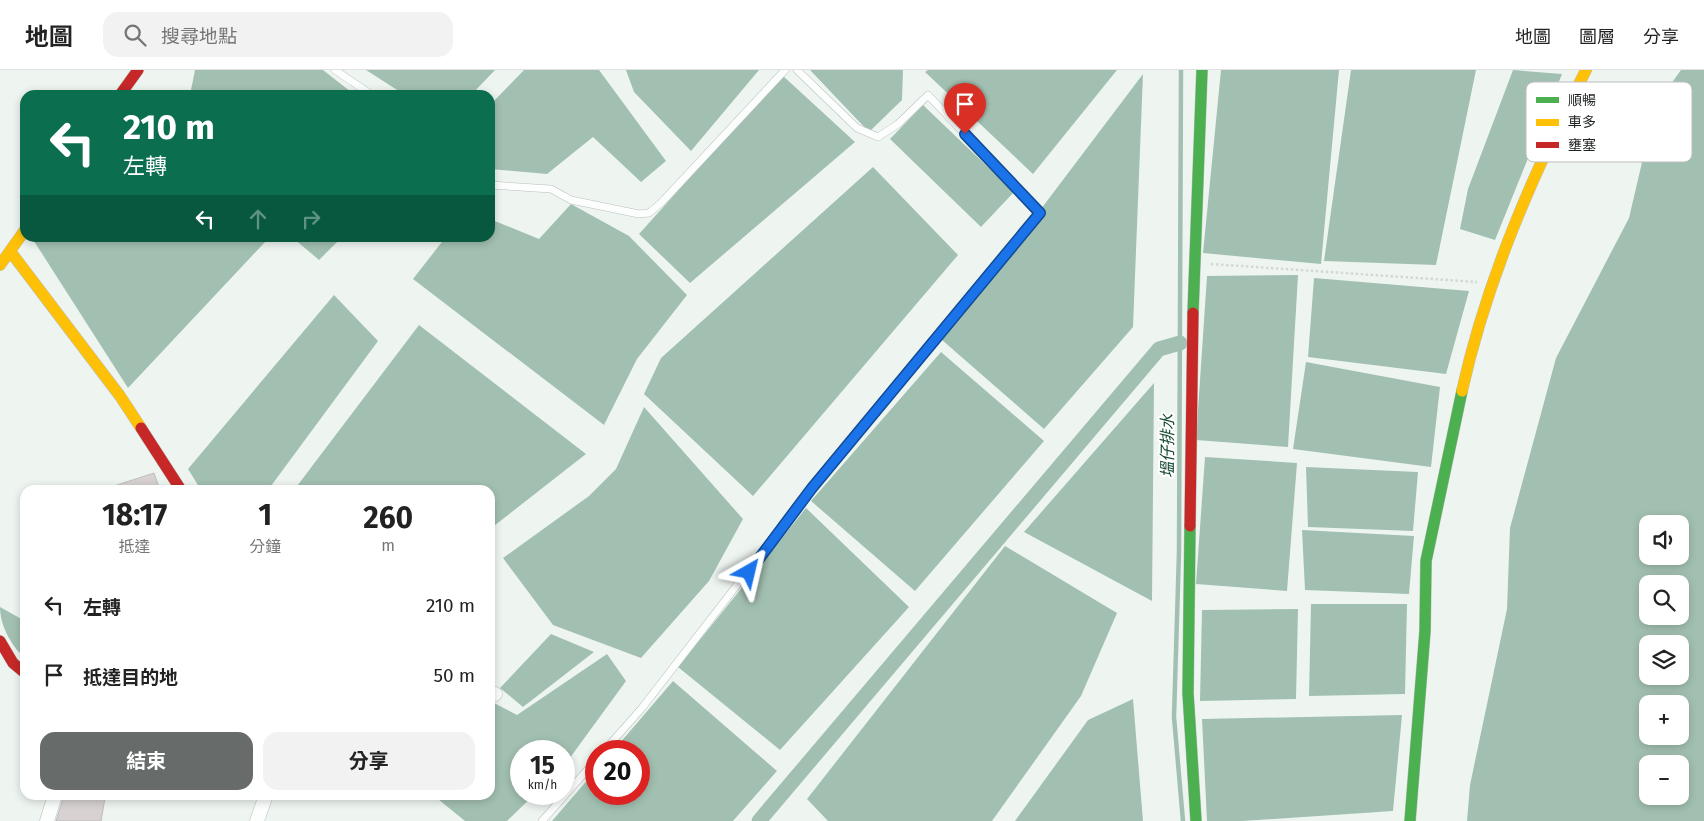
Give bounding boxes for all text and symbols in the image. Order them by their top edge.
search box [103,12,453,57]
icon: search [121,21,149,49]
text: 地圖 [25,23,73,51]
text: 搜尋地點 [161,25,237,48]
text: 地圖 [1515,26,1551,48]
text: 圖層 [1579,26,1615,48]
text: 分享 [1643,26,1679,48]
legend [1526,82,1692,162]
pin [944,83,986,134]
icon: arrive [951,90,979,118]
text: 順暢 [1568,92,1596,109]
text: 210 m [123,106,215,148]
icon: left [40,110,105,175]
text: 車多 [1568,114,1596,131]
text: 壅塞 [1568,137,1596,154]
text: 左轉 [123,153,167,180]
icon: left [191,205,219,233]
icon: ahead [244,205,272,233]
icon: right [297,205,325,233]
water label: 塭仔排水 [1158,413,1177,478]
text: 18:17 [102,497,167,533]
text: 1 [258,497,272,533]
text: 260 [363,500,413,536]
map controls [1639,515,1689,805]
button: sound [1639,515,1689,565]
text: m [381,536,395,555]
text: 抵達 [119,537,151,556]
text: 分鐘 [249,537,281,556]
position arrow [722,545,774,597]
button: search [1639,575,1689,625]
icon: left [40,591,68,619]
text: 210 m [426,594,475,617]
text: 左轉 [83,596,121,619]
button: layers [1639,635,1689,685]
icon: arrive [40,661,68,689]
text: 50 m [434,664,475,687]
text: 抵達目的地 [83,666,178,689]
button: + [1639,695,1689,745]
button: 結束 [40,732,253,790]
button: 分享 [263,732,475,790]
speed limit sign: 20 [585,740,650,805]
text: 15 [530,751,555,781]
button: − [1639,755,1689,805]
text: km/h [528,778,557,792]

